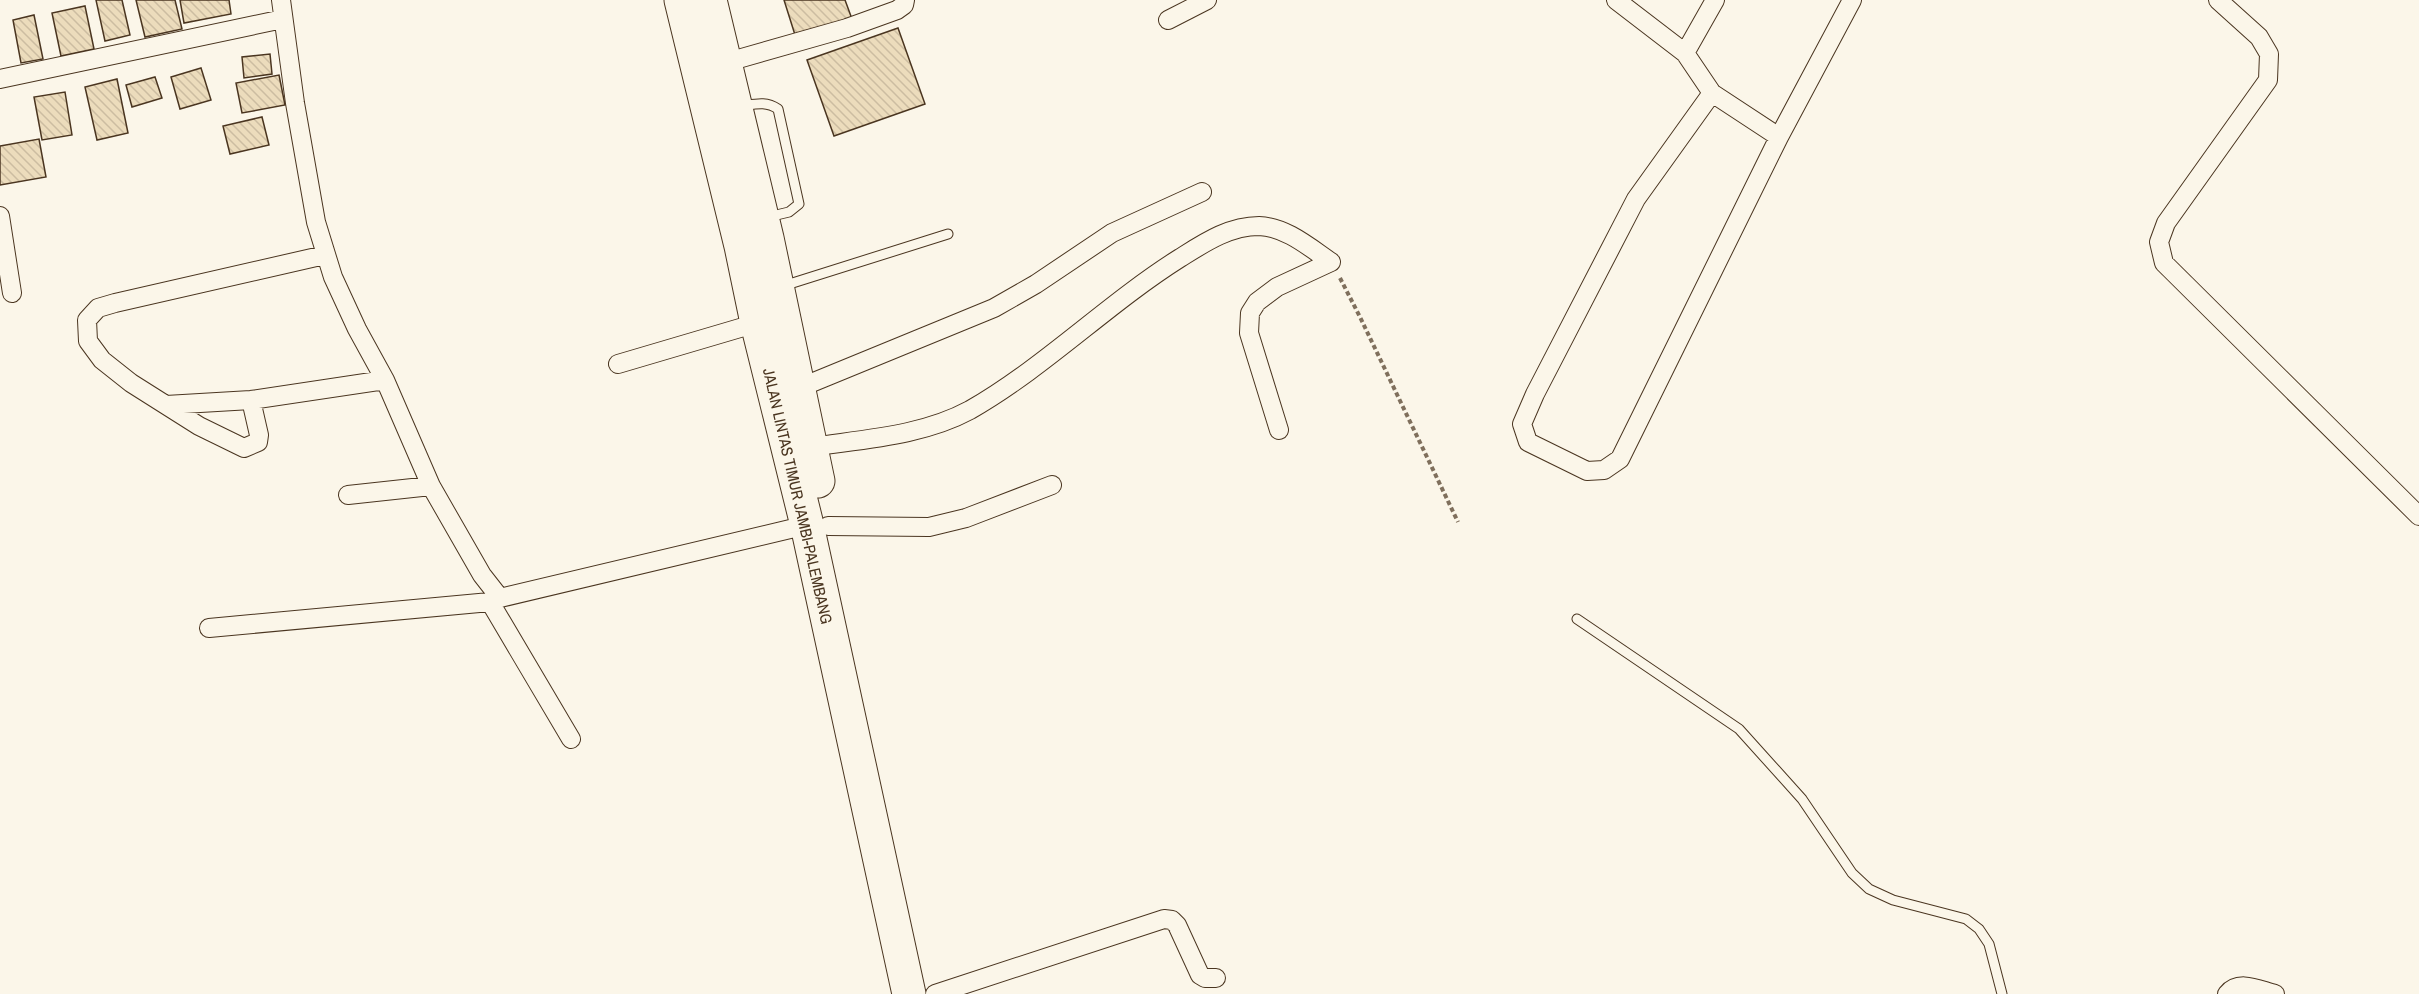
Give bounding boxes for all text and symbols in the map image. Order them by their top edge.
street label: JALAN LINTAS TIMUR JAMBI-PALEMBANG [758,366,838,626]

